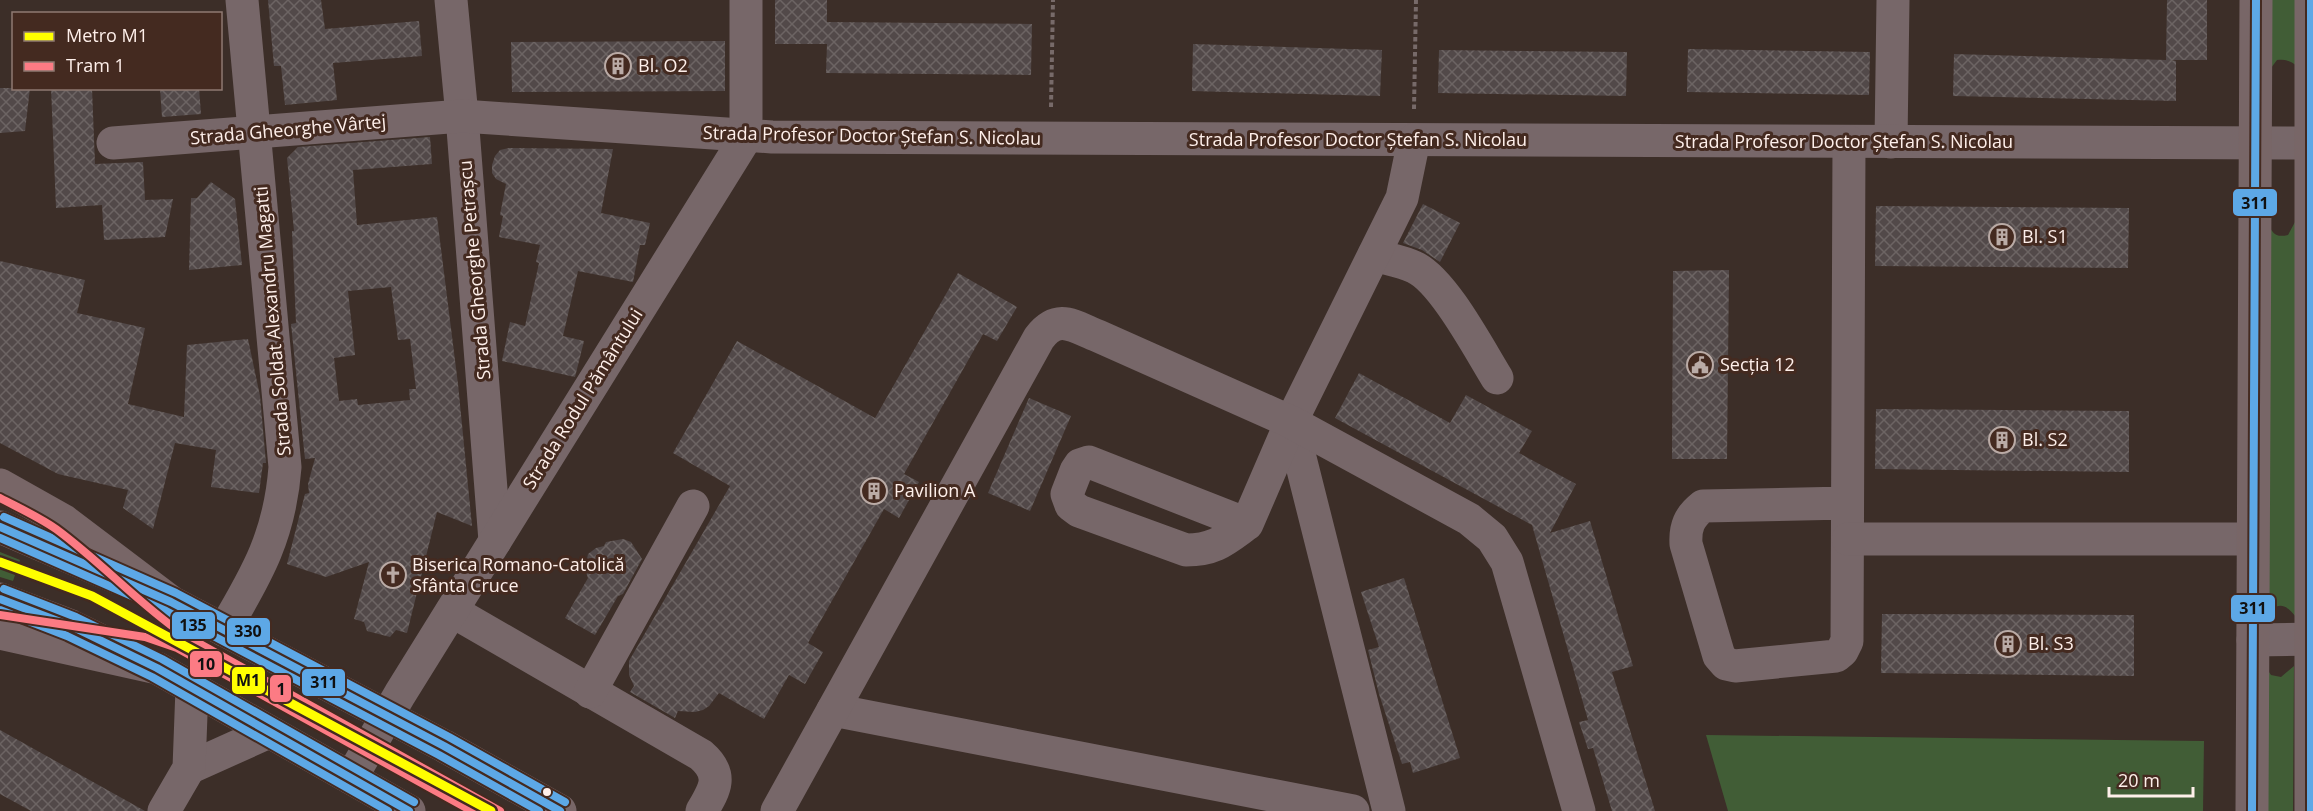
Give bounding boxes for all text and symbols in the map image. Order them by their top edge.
legend [12,12,222,90]
text: Metro M1 [66,23,148,47]
building icon: Bl. O2 [603,51,633,81]
text: Tram 1 [66,53,125,77]
place label: Bl. O2 [638,53,688,77]
street label: Strada Gheorghe Vârtej [189,108,387,150]
street label: Strada Profesor Doctor Ștefan S. Nicolau [703,120,1041,150]
street label: Strada Profesor Doctor Ștefan S. Nicolau [1189,127,1527,151]
street label: Strada Profesor Doctor Ștefan S. Nicolau [1675,129,2013,153]
street label: Strada Gheorghe Petrașcu [452,159,496,381]
street label: Strada Soldat Alexandru Magatti [248,185,296,457]
line badge: 311 [2232,188,2278,217]
text: 311 [2241,192,2269,214]
building icon: Bl. S1 [1987,222,2017,252]
place label: Bl. S1 [2022,224,2068,248]
street label: Strada Rodul Pământului [517,304,648,493]
public building icon: Secția 12 [1685,350,1715,380]
place label: Secția 12 [1720,352,1795,376]
building icon: Bl. S2 [1987,425,2017,455]
place label: Bl. S2 [2022,427,2068,451]
building icon: Pavilion A [859,476,889,506]
place label: Pavilion A [894,478,976,502]
place label: Biserica Romano-Catolică Sfânta Cruce [412,552,625,597]
church icon: Biserica Romano-Catolică Sfânta Cruce [378,560,408,590]
line badge: 311 [2230,594,2276,623]
text: 311 [2239,597,2267,619]
line badge: 135 [171,611,216,640]
text: 135 [179,614,207,636]
line badge: 330 [226,617,271,646]
text: 330 [234,620,262,642]
building icon: Bl. S3 [1993,629,2023,659]
place label: Bl. S3 [2028,631,2074,655]
line badge: 10 [189,650,223,678]
text: 10 [197,653,215,675]
line badge: M1 [231,666,266,695]
line badge: 311 [301,668,346,697]
text: M1 [236,669,260,691]
text: 311 [310,671,338,693]
line badge: 1 [269,674,292,703]
text: 1 [276,678,286,700]
scale bar [2109,760,2193,798]
text: 20 m [2118,768,2160,792]
unlabelled marker [541,786,553,798]

